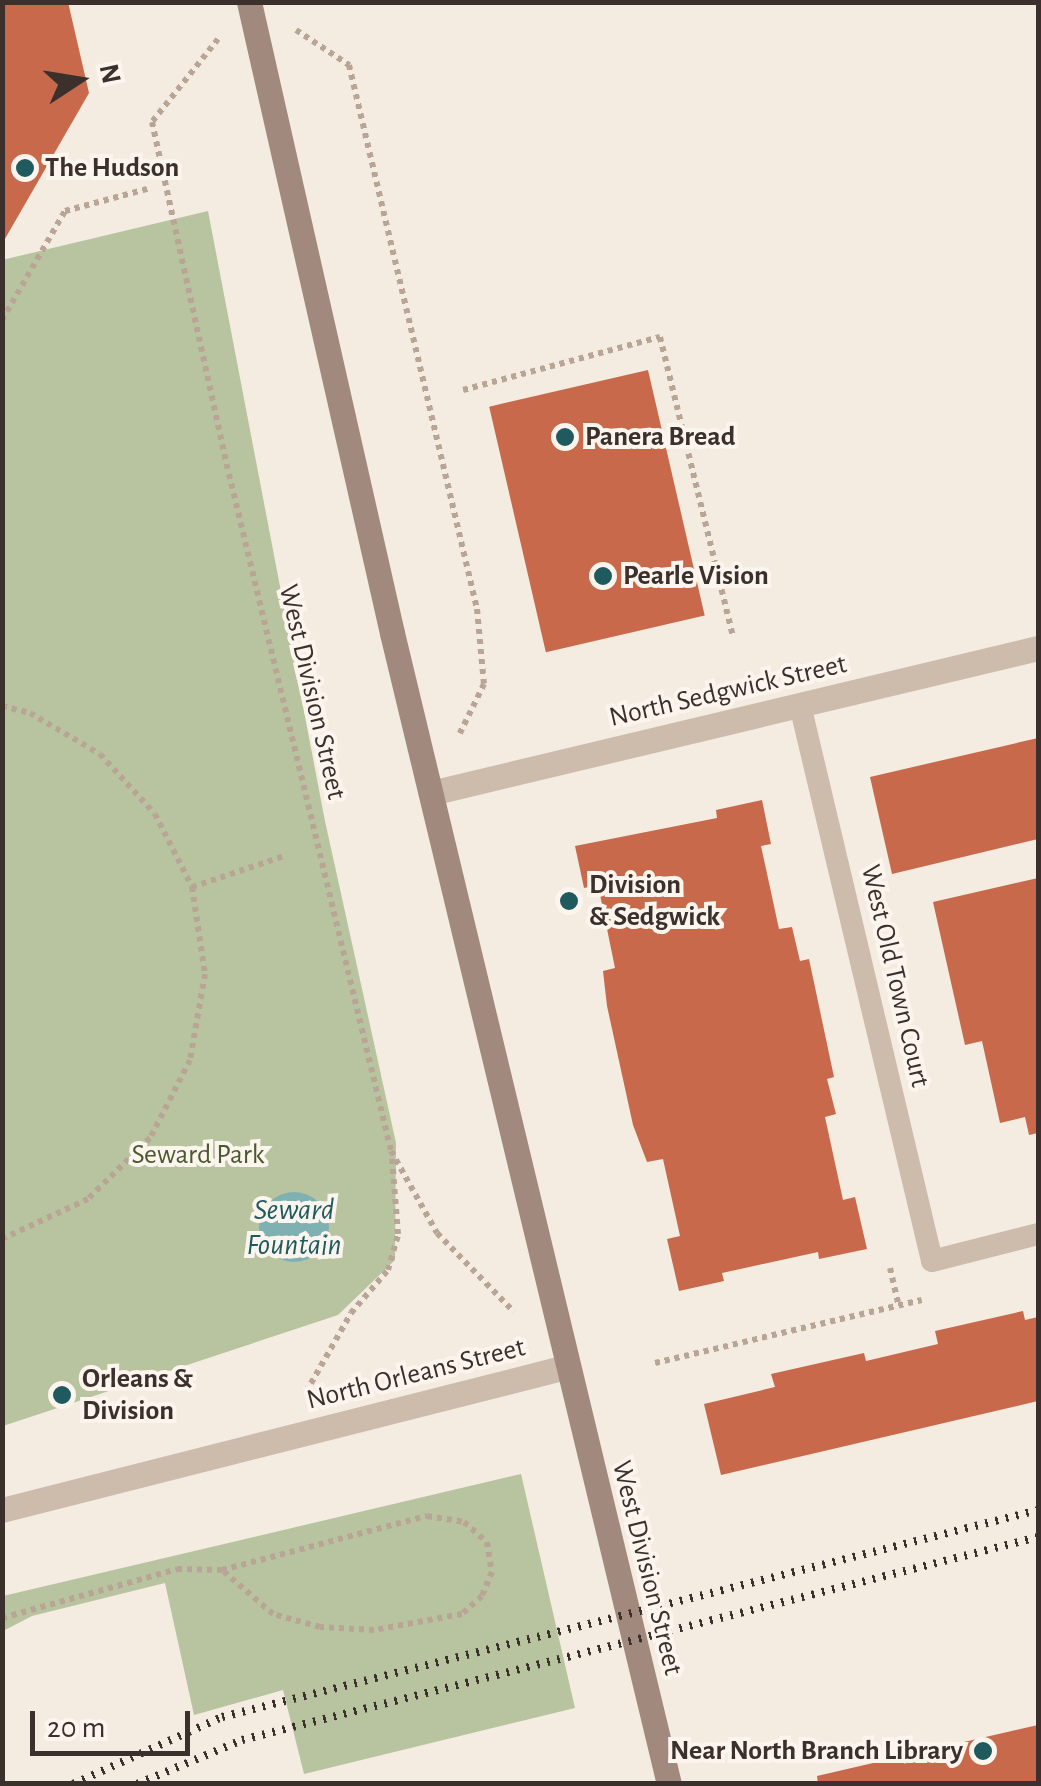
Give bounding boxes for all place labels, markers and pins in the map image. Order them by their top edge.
place label: The Hudson [45,151,179,185]
marker: The Hudson [14,157,36,179]
place label: Panera Bread [585,420,736,454]
marker: Panera Bread [554,426,576,448]
place label: Pearle Vision [623,559,769,593]
marker: Pearle Vision [592,565,614,587]
place label: Division & Sedgwick [589,868,720,934]
marker: Division & Sedgwick [558,890,580,912]
place label: Orleans & Division [82,1362,193,1428]
marker: Orleans & Division [51,1384,73,1406]
place label: Near North Branch Library [670,1734,963,1768]
marker: Near North Branch Library [972,1740,994,1762]

